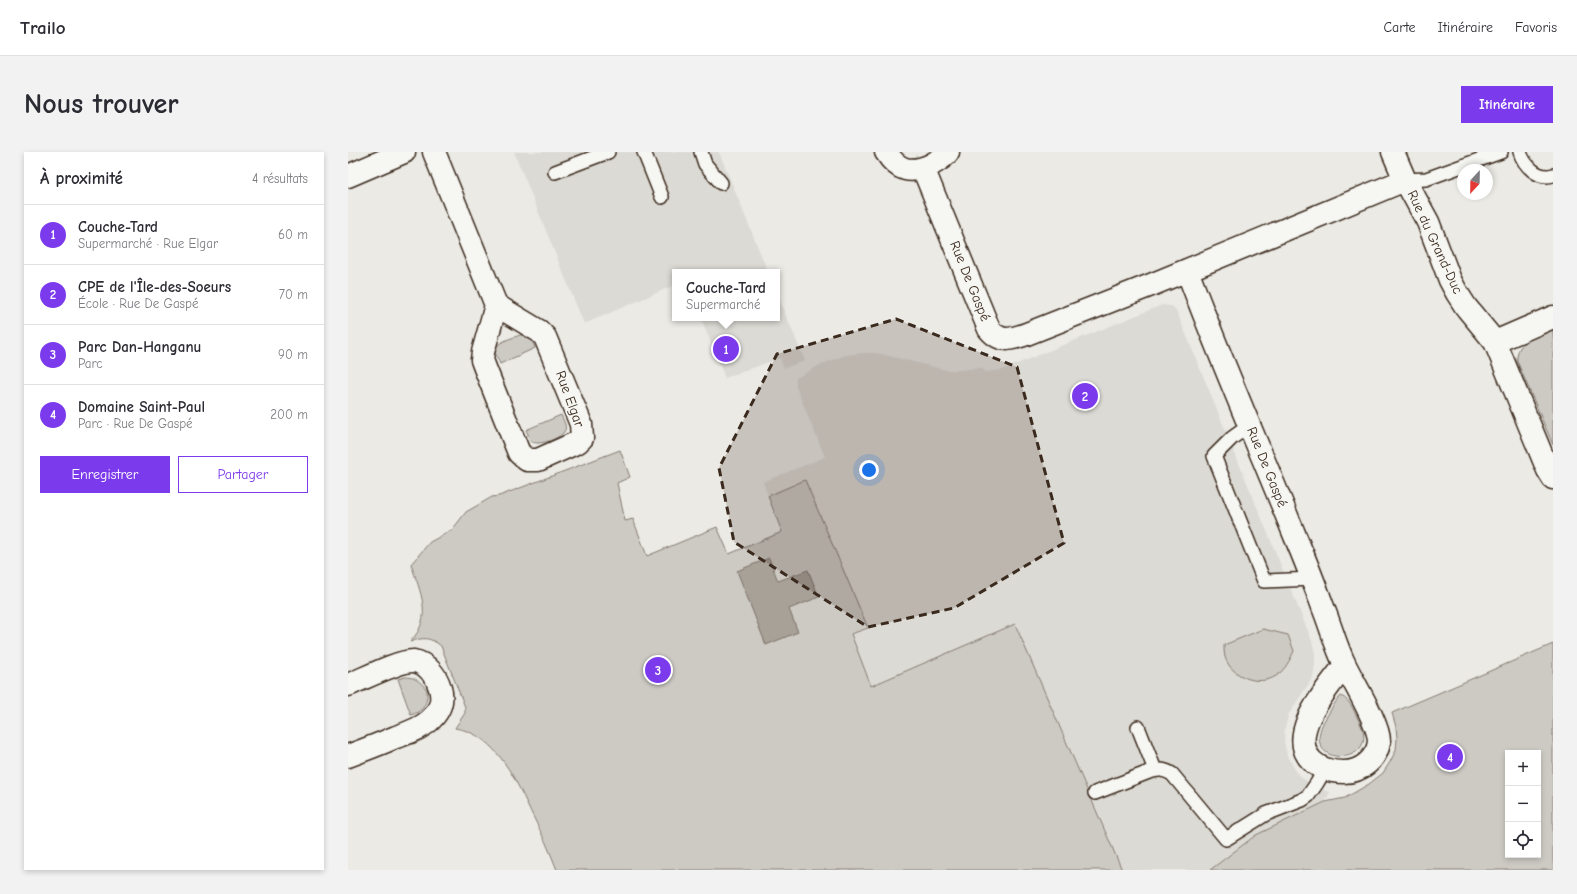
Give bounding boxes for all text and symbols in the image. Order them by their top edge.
text: Trailo [20,17,66,39]
text: Carte [1384,19,1416,36]
text: Itinéraire [1438,19,1493,36]
text: Favoris [1515,19,1557,36]
button: Itinéraire [1461,86,1553,123]
text: Nous trouver [24,88,179,120]
north arrow [1457,164,1493,200]
text: À proximité [40,169,123,188]
text: 4 résultats [252,171,308,186]
street label: Rue du Grand-Duc [1404,187,1467,297]
text: Couche-Tard [78,218,158,236]
text: 1 [50,227,56,242]
text: 60 m [278,227,308,242]
text: Supermarché · Rue Elgar [78,236,218,251]
street label: Rue De Gaspé [946,238,994,324]
popup [672,269,780,321]
text: CPE de l'Île-des-Soeurs [78,278,231,296]
text: Couche-Tard [686,279,766,297]
text: 2 [50,287,56,302]
text: 70 m [279,287,308,302]
text: École · Rue De Gaspé [78,296,198,311]
text: Supermarché [686,297,760,312]
pin: 1 [713,334,739,364]
text: Parc Dan-Hanganu [78,338,201,356]
text: 3 [50,347,56,362]
text: 90 m [278,347,308,362]
text: Parc [78,356,102,371]
street label: Rue Elgar [552,368,588,430]
pin: 2 [1072,381,1098,411]
text: Domaine Saint-Paul [78,398,205,416]
text: 4 [50,407,56,422]
text: 200 m [270,407,308,422]
text: Parc · Rue De Gaspé [78,416,193,431]
street label: Rue De Gaspé [1243,424,1291,510]
button: Enregistrer [40,456,170,493]
button: Partager [178,456,308,493]
your location [859,460,879,480]
pin: 3 [645,655,671,685]
pin: 4 [1437,742,1463,772]
map controls [1505,750,1541,858]
button: + [1505,750,1541,786]
button: − [1505,786,1541,822]
button: locate [1505,822,1541,858]

